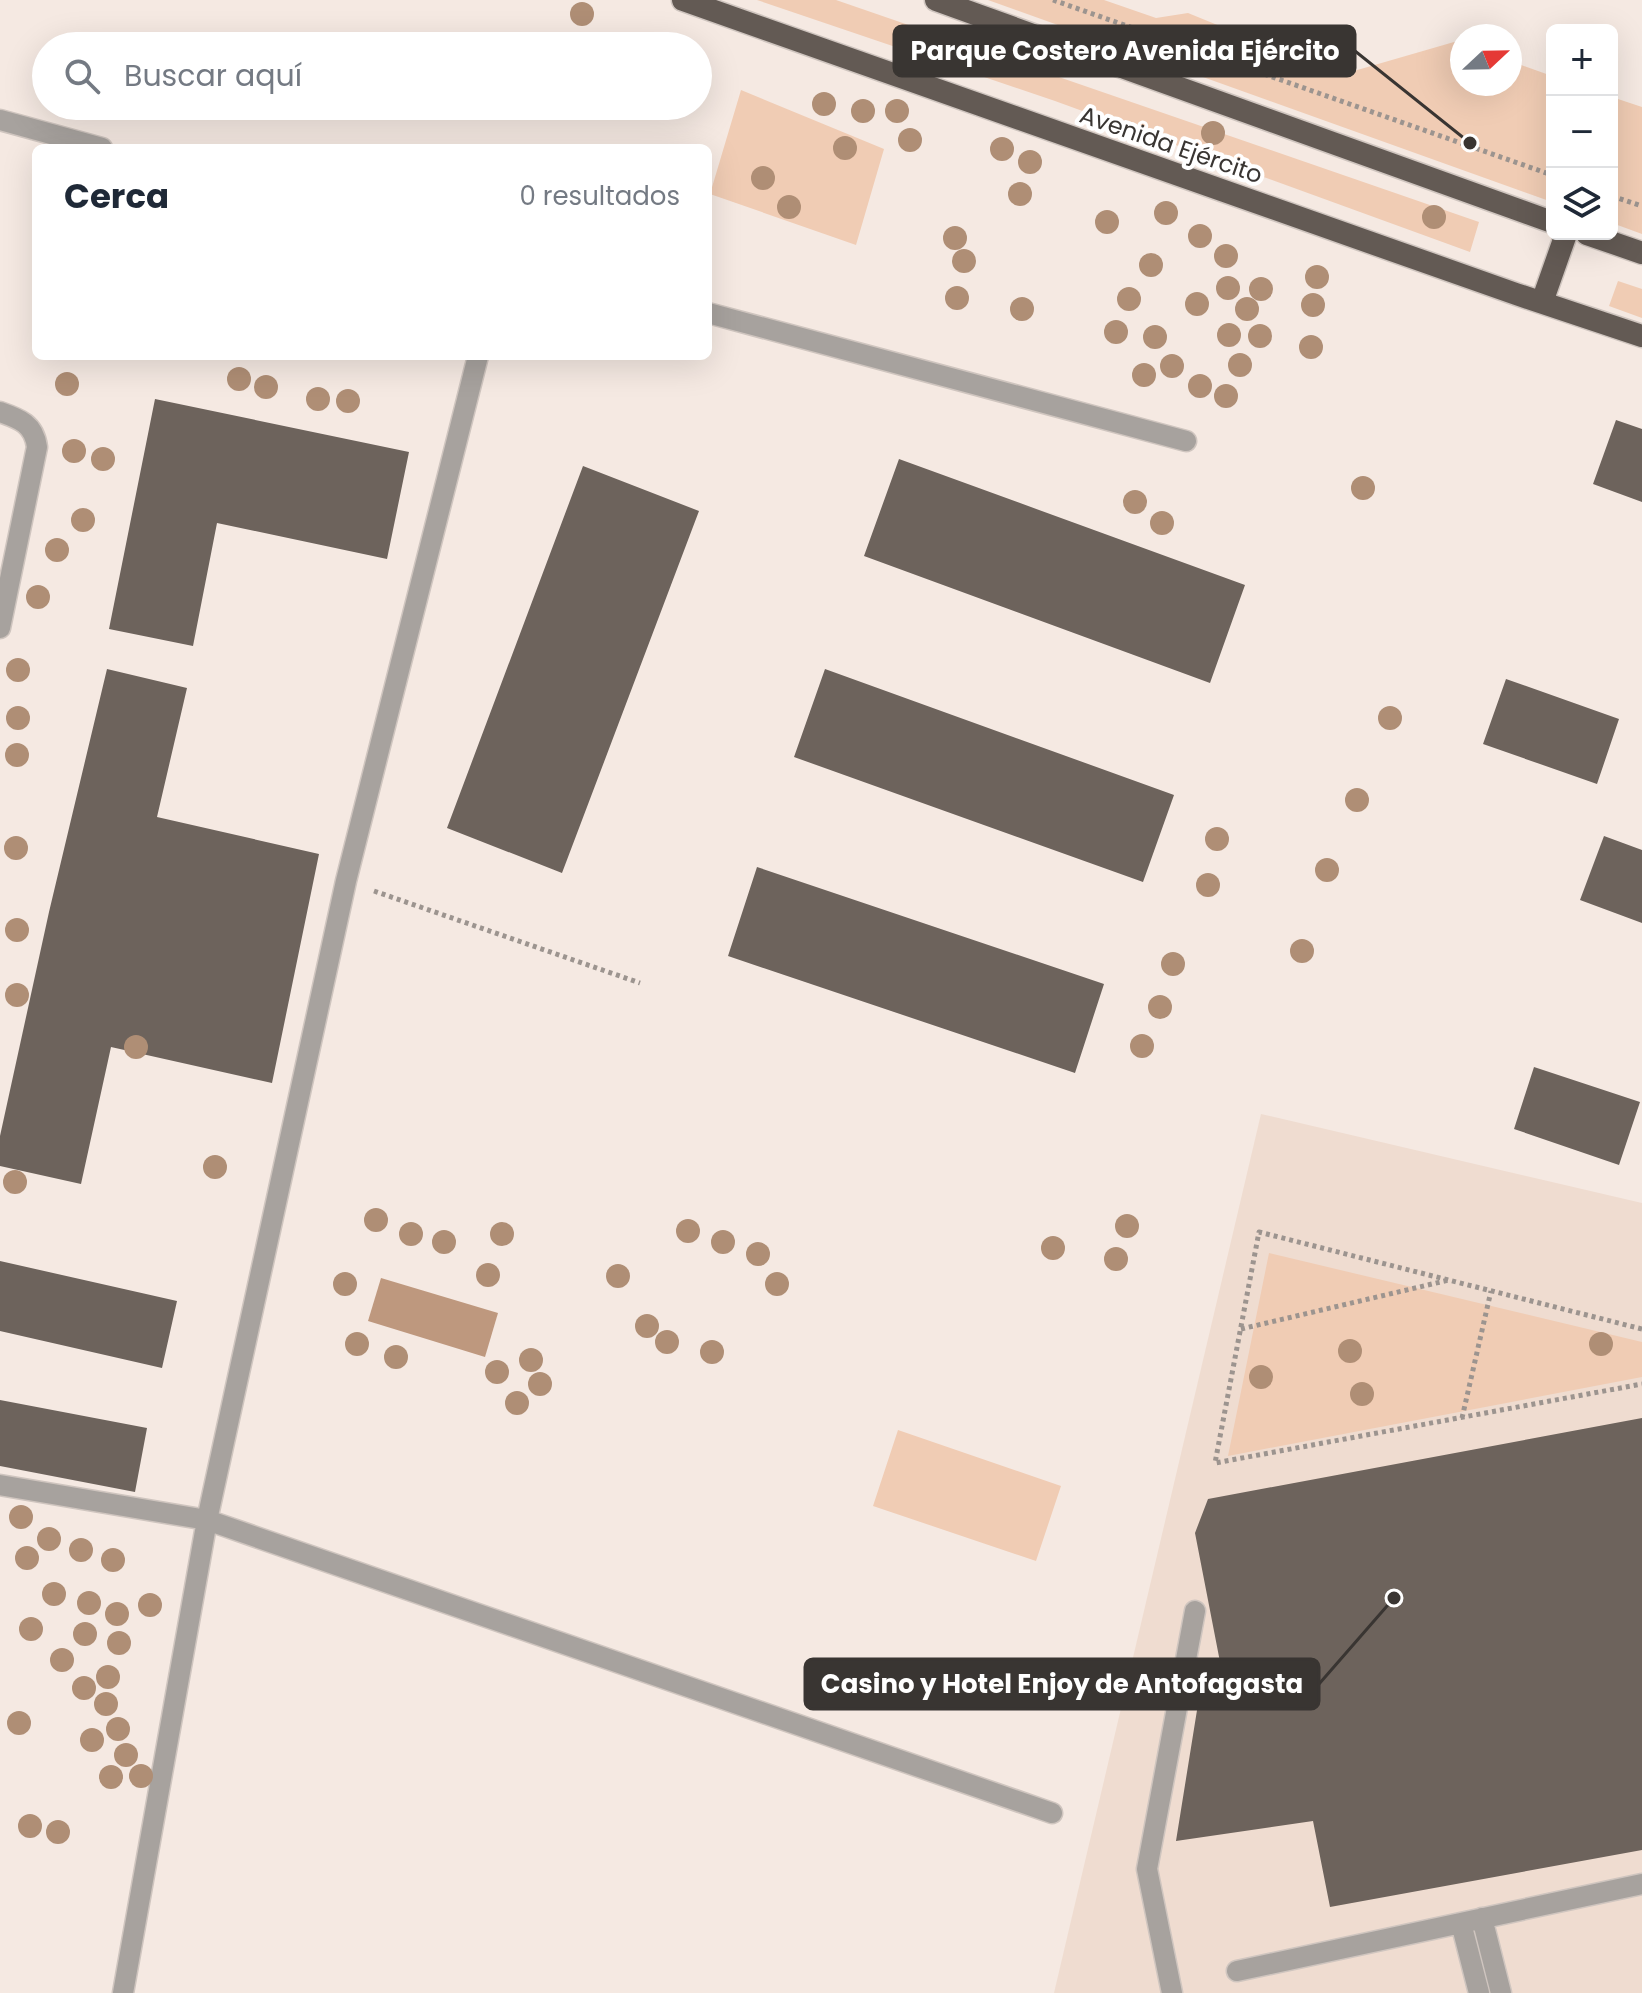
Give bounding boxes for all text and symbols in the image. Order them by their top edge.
north arrow [1450,24,1522,96]
map controls [1546,24,1618,240]
button: + [1546,24,1618,96]
callout: Parque Costero Avenida Ejército [894,26,1355,76]
search box [32,32,712,120]
text: Parque Costero Avenida Ejército [910,33,1340,69]
icon: search [60,54,104,98]
text: Buscar aquí [124,54,302,97]
button: − [1546,96,1618,168]
street label: Avenida Ejército [1075,98,1267,191]
button: layers [1546,168,1618,240]
text: Cerca [64,172,169,220]
text: 0 resultados [519,178,680,214]
callout: Casino y Hotel Enjoy de Antofagasta [805,1659,1319,1709]
text: Casino y Hotel Enjoy de Antofagasta [821,1666,1303,1702]

